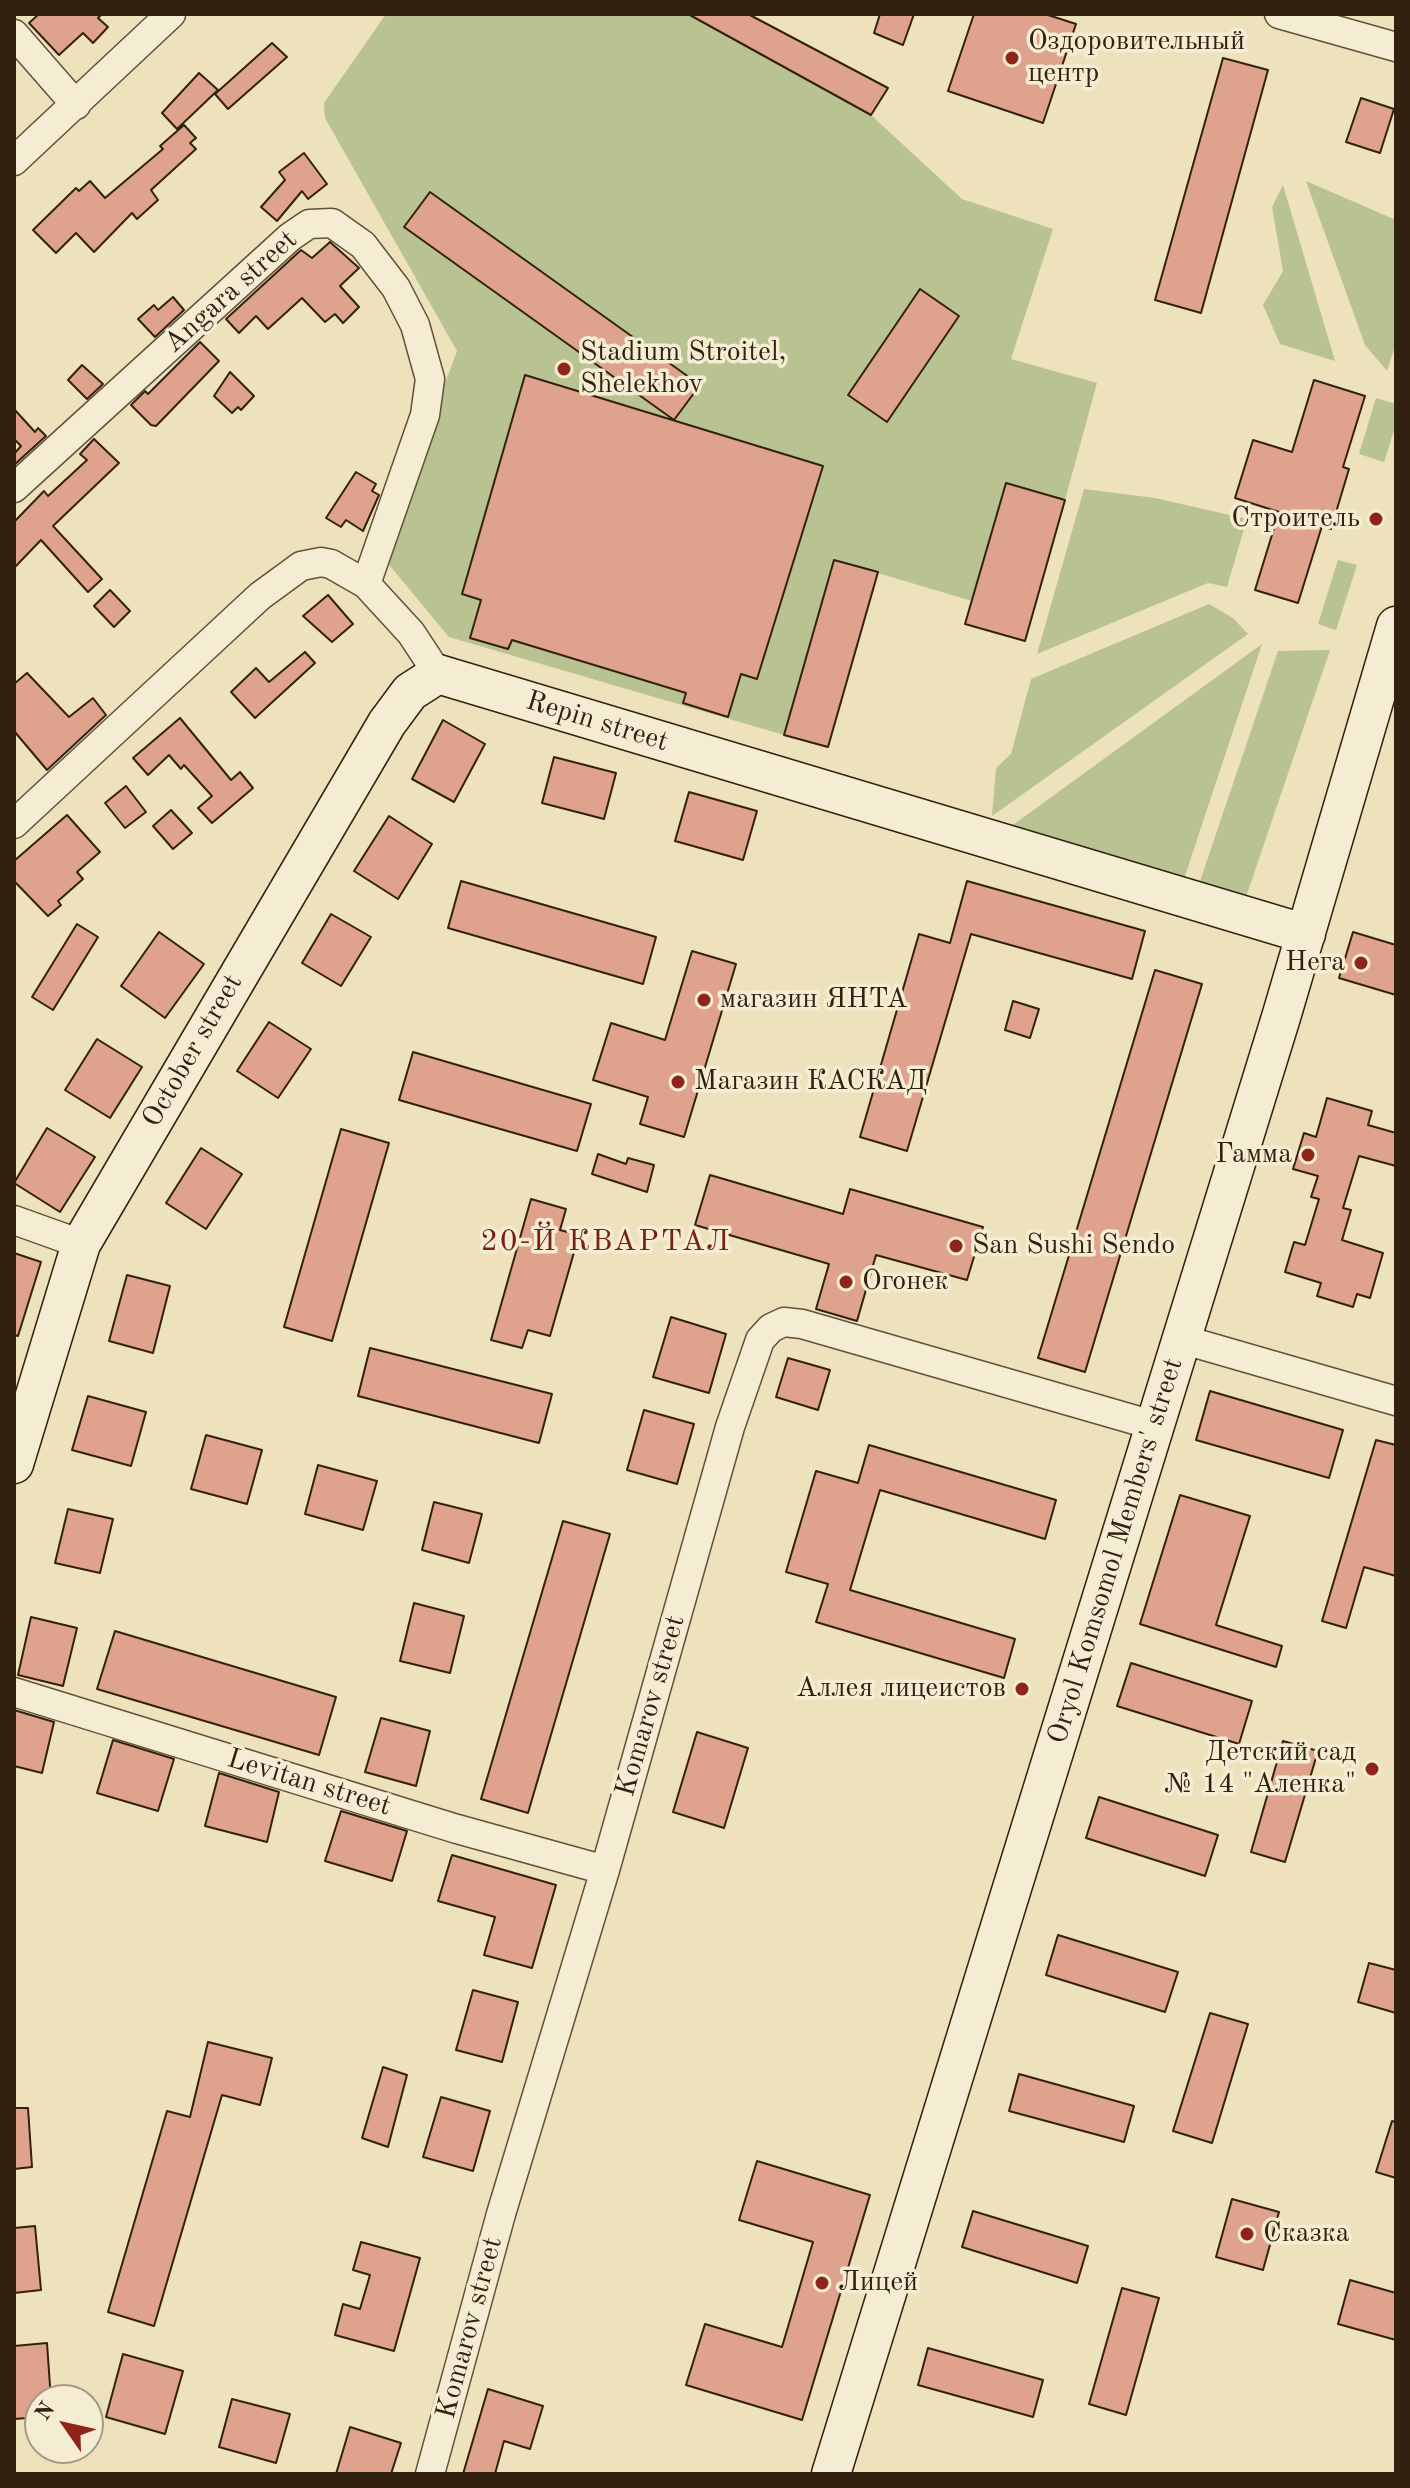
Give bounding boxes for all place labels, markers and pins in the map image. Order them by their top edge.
place label: Оздоровительный центр [1028,25,1245,91]
marker: Оздоровительный центр [1003,49,1021,67]
place label: Stadium Stroitel, Shelekhov [580,336,786,402]
marker: Stadium Stroitel, Shelekhov [555,360,573,378]
place label: Строитель [1231,502,1360,536]
marker: Строитель [1367,510,1385,528]
place label: Нега [1285,946,1345,980]
marker: Нега [1352,954,1370,972]
place label: магазин ЯНТА [720,983,908,1017]
marker: магазин ЯНТА [695,991,713,1009]
place label: Магазин КАСКАД [694,1065,927,1099]
marker: Магазин КАСКАД [669,1073,687,1091]
place label: Гамма [1215,1138,1292,1172]
marker: Гамма [1299,1146,1317,1164]
place label: San Sushi Sendo [972,1229,1175,1263]
marker: San Sushi Sendo [947,1237,965,1255]
place label: Огонек [862,1265,949,1299]
marker: Огонек [837,1273,855,1291]
place label: Аллея лицеистов [796,1672,1006,1706]
marker: Аллея лицеистов [1013,1680,1031,1698]
place label: Детский сад № 14 "Аленка" [1164,1736,1356,1802]
marker: Детский сад № 14 "Аленка" [1363,1760,1381,1778]
place label: Сказка [1263,2217,1350,2251]
marker: Сказка [1238,2225,1256,2243]
place label: Лицей [838,2266,918,2300]
marker: Лицей [813,2274,831,2292]

